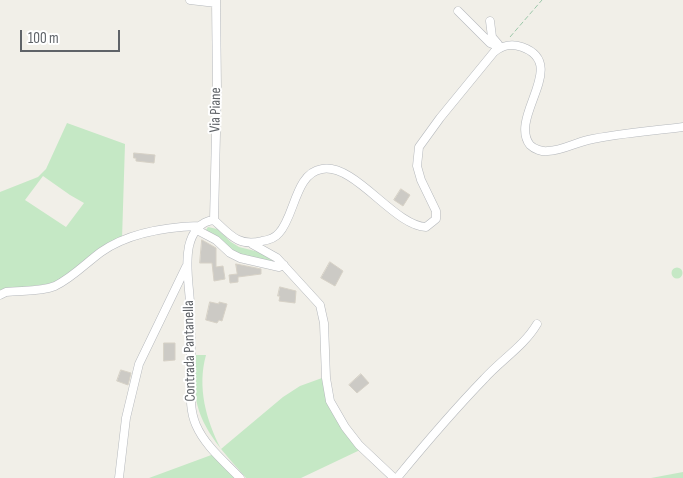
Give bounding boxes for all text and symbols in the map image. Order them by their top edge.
scale bar [22,20,122,52]
text: 100 m [28,29,59,48]
street label: Via Piane [207,87,225,133]
street label: Contrada Pantanella [180,300,200,402]

